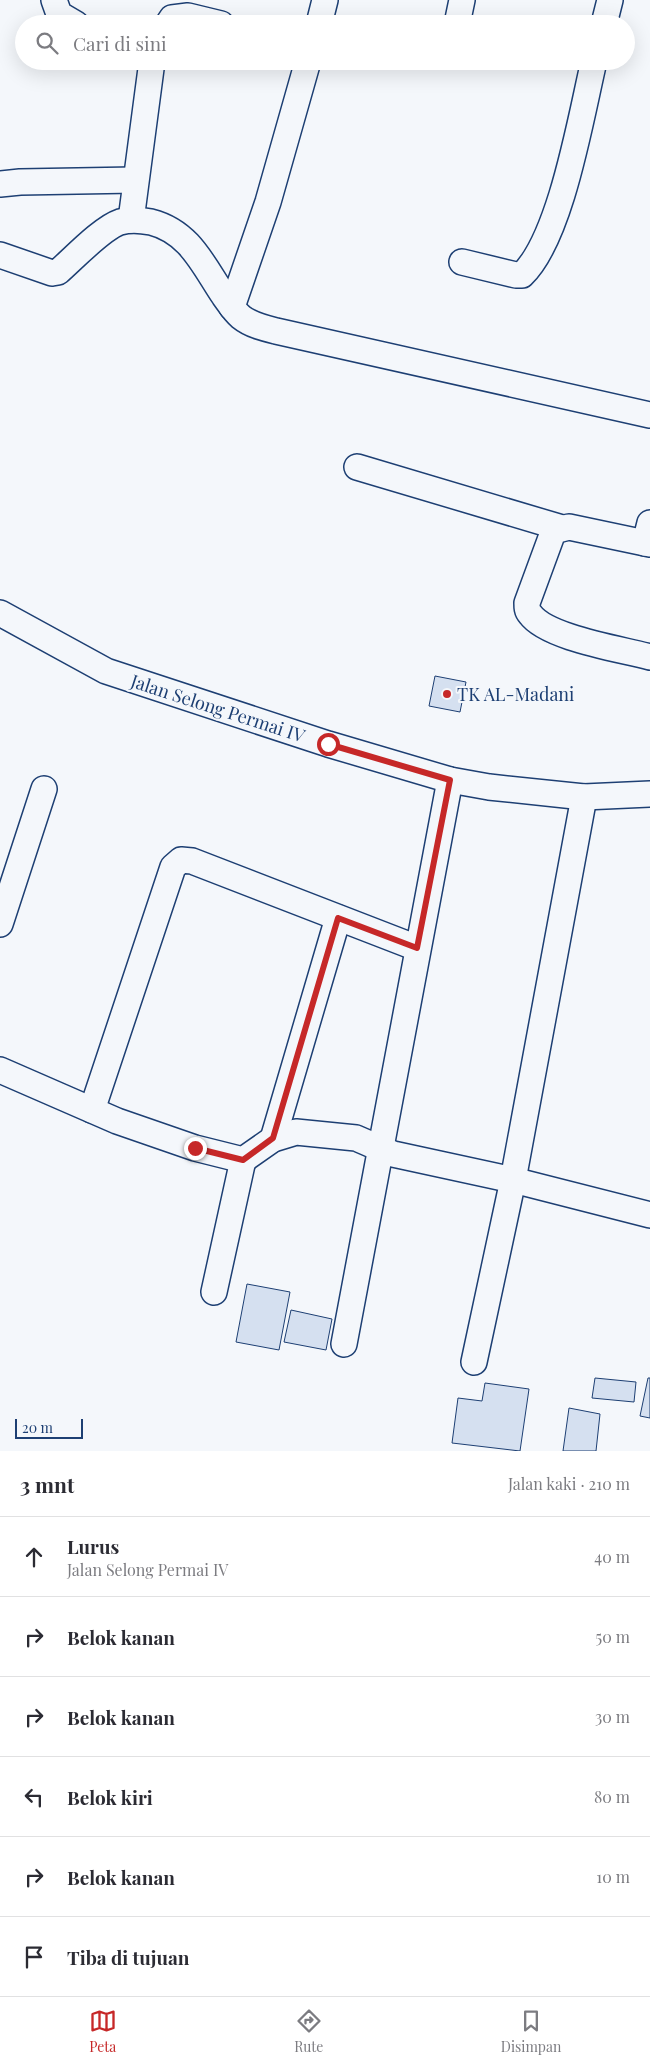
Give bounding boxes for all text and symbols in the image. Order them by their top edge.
search box [15,15,635,70]
icon: search [33,29,61,57]
text: Cari di sini [73,30,167,56]
street label: Jalan Selong Permai IV [127,668,309,748]
place label: TK AL-Madani [457,682,574,706]
marker: TK AL-Madani [441,688,453,700]
route start [317,733,340,756]
route end [184,1137,207,1160]
scale bar [15,1416,82,1439]
text: 20 m [22,1418,53,1437]
text: 3 mnt [20,1470,74,1498]
text: Jalan kaki · 210 m [508,1473,630,1494]
text: Lurus [67,1533,119,1559]
icon: ahead [20,1543,48,1571]
text: 40 m [594,1546,630,1567]
text: Jalan Selong Permai IV [67,1559,228,1580]
icon: right [20,1623,48,1651]
text: Belok kanan [67,1624,175,1650]
text: 50 m [596,1626,630,1647]
icon: right [20,1703,48,1731]
text: Belok kanan [67,1704,175,1730]
text: 30 m [595,1706,630,1727]
icon: left [20,1783,48,1811]
text: Belok kiri [67,1784,153,1810]
text: 80 m [594,1786,630,1807]
icon: right [20,1863,48,1891]
text: Belok kanan [67,1864,175,1890]
text: 10 m [596,1866,630,1887]
icon: arrive [20,1943,48,1971]
text: Tiba di tujuan [67,1944,189,1970]
tab: Peta [89,2007,117,2056]
tab: Rute [294,2007,323,2056]
tab: Disimpan [501,2007,561,2056]

